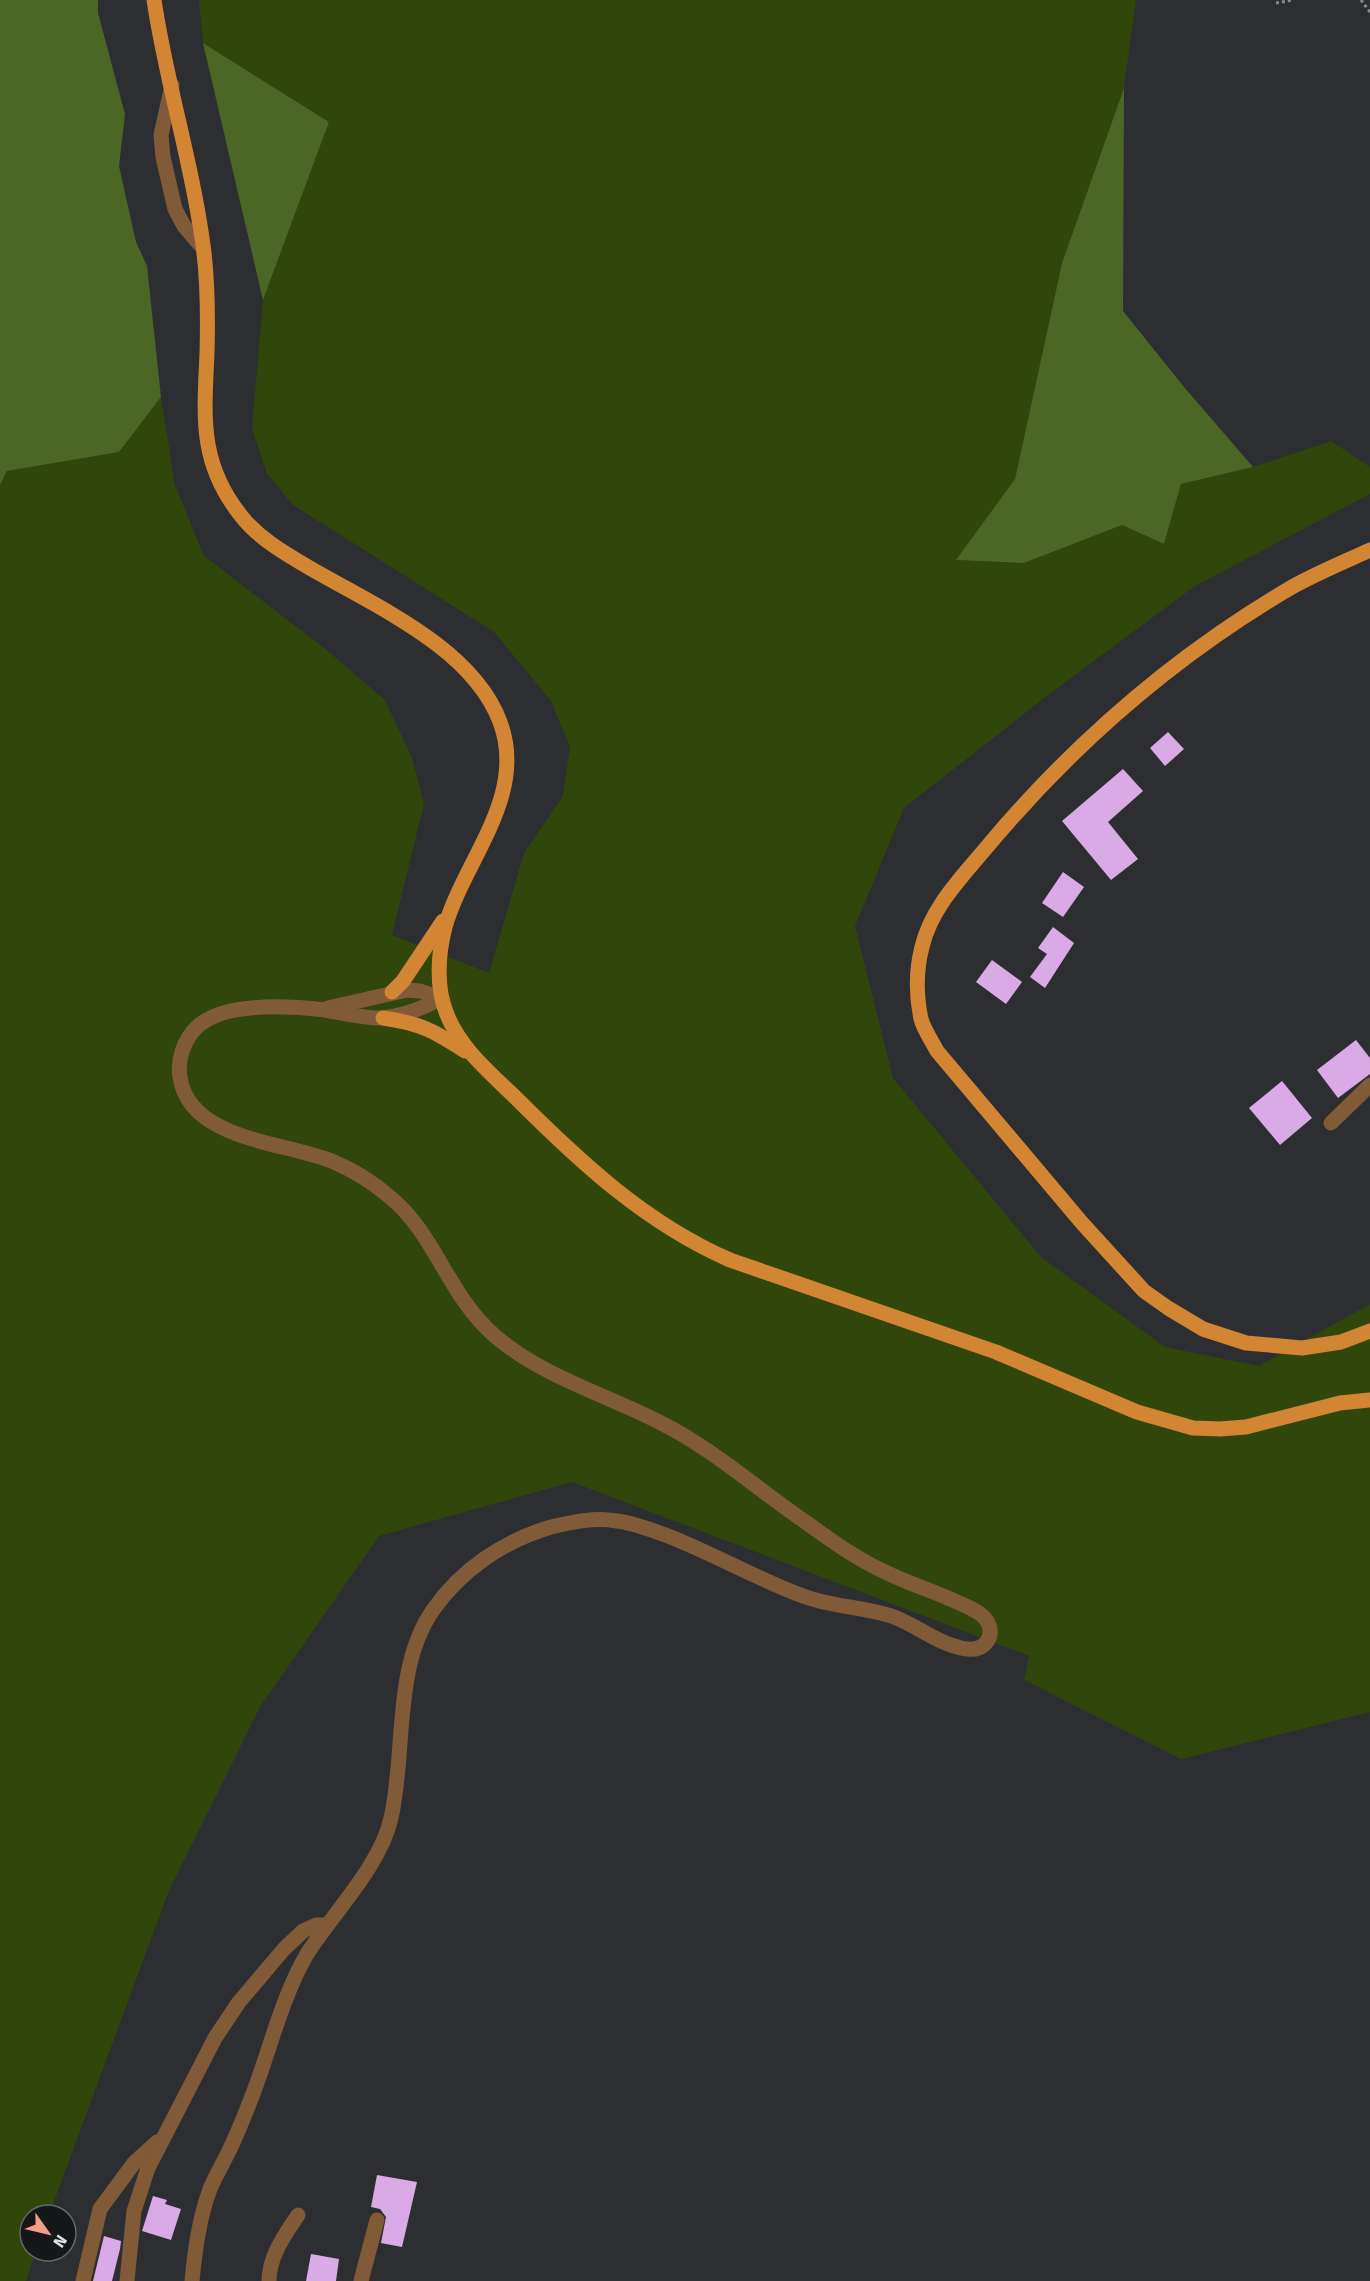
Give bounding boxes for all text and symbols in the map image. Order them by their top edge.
north arrow [18,2203,78,2263]
text: N [49,2231,71,2251]

